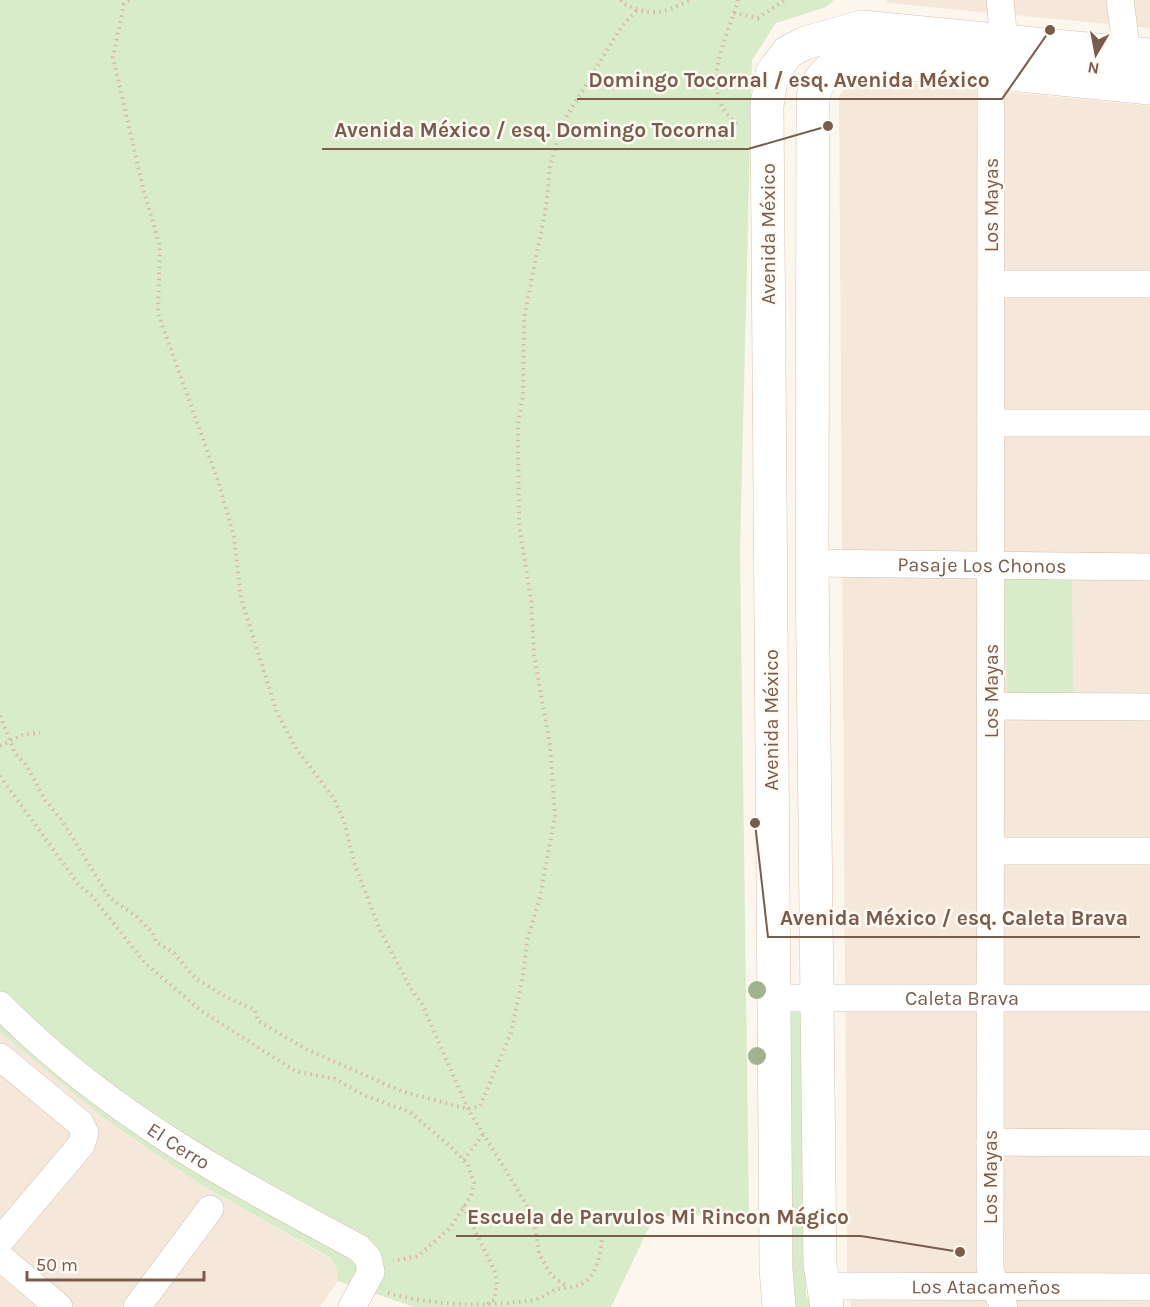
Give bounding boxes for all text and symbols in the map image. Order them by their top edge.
north arrow [1066,24,1126,84]
text: N [1086,58,1101,79]
callout: Domingo Tocornal / esq. Avenida México [577,60,1002,99]
text: Domingo Tocornal / esq. Avenida México [588,68,990,93]
callout: Avenida México / esq. Domingo Tocornal [322,110,748,149]
text: Avenida México / esq. Domingo Tocornal [334,118,736,143]
street label: Los Mayas [980,158,1003,252]
street label: Avenida México [757,163,780,305]
street label: Pasaje Los Chonos [897,553,1067,578]
street label: Los Mayas [980,644,1003,738]
street label: Avenida México [760,649,783,791]
callout: Avenida México / esq. Caleta Brava [768,898,1140,937]
text: Avenida México / esq. Caleta Brava [780,906,1128,931]
street label: Caleta Brava [905,987,1019,1010]
street label: El Cerro [143,1118,214,1175]
street label: Los Mayas [979,1130,1002,1224]
callout: Escuela de Parvulos Mi Rincon Mágico [456,1197,861,1236]
text: Escuela de Parvulos Mi Rincon Mágico [467,1205,849,1229]
scale bar [27,1244,204,1282]
text: 50 m [36,1254,78,1276]
street label: Los Atacameños [911,1275,1061,1299]

